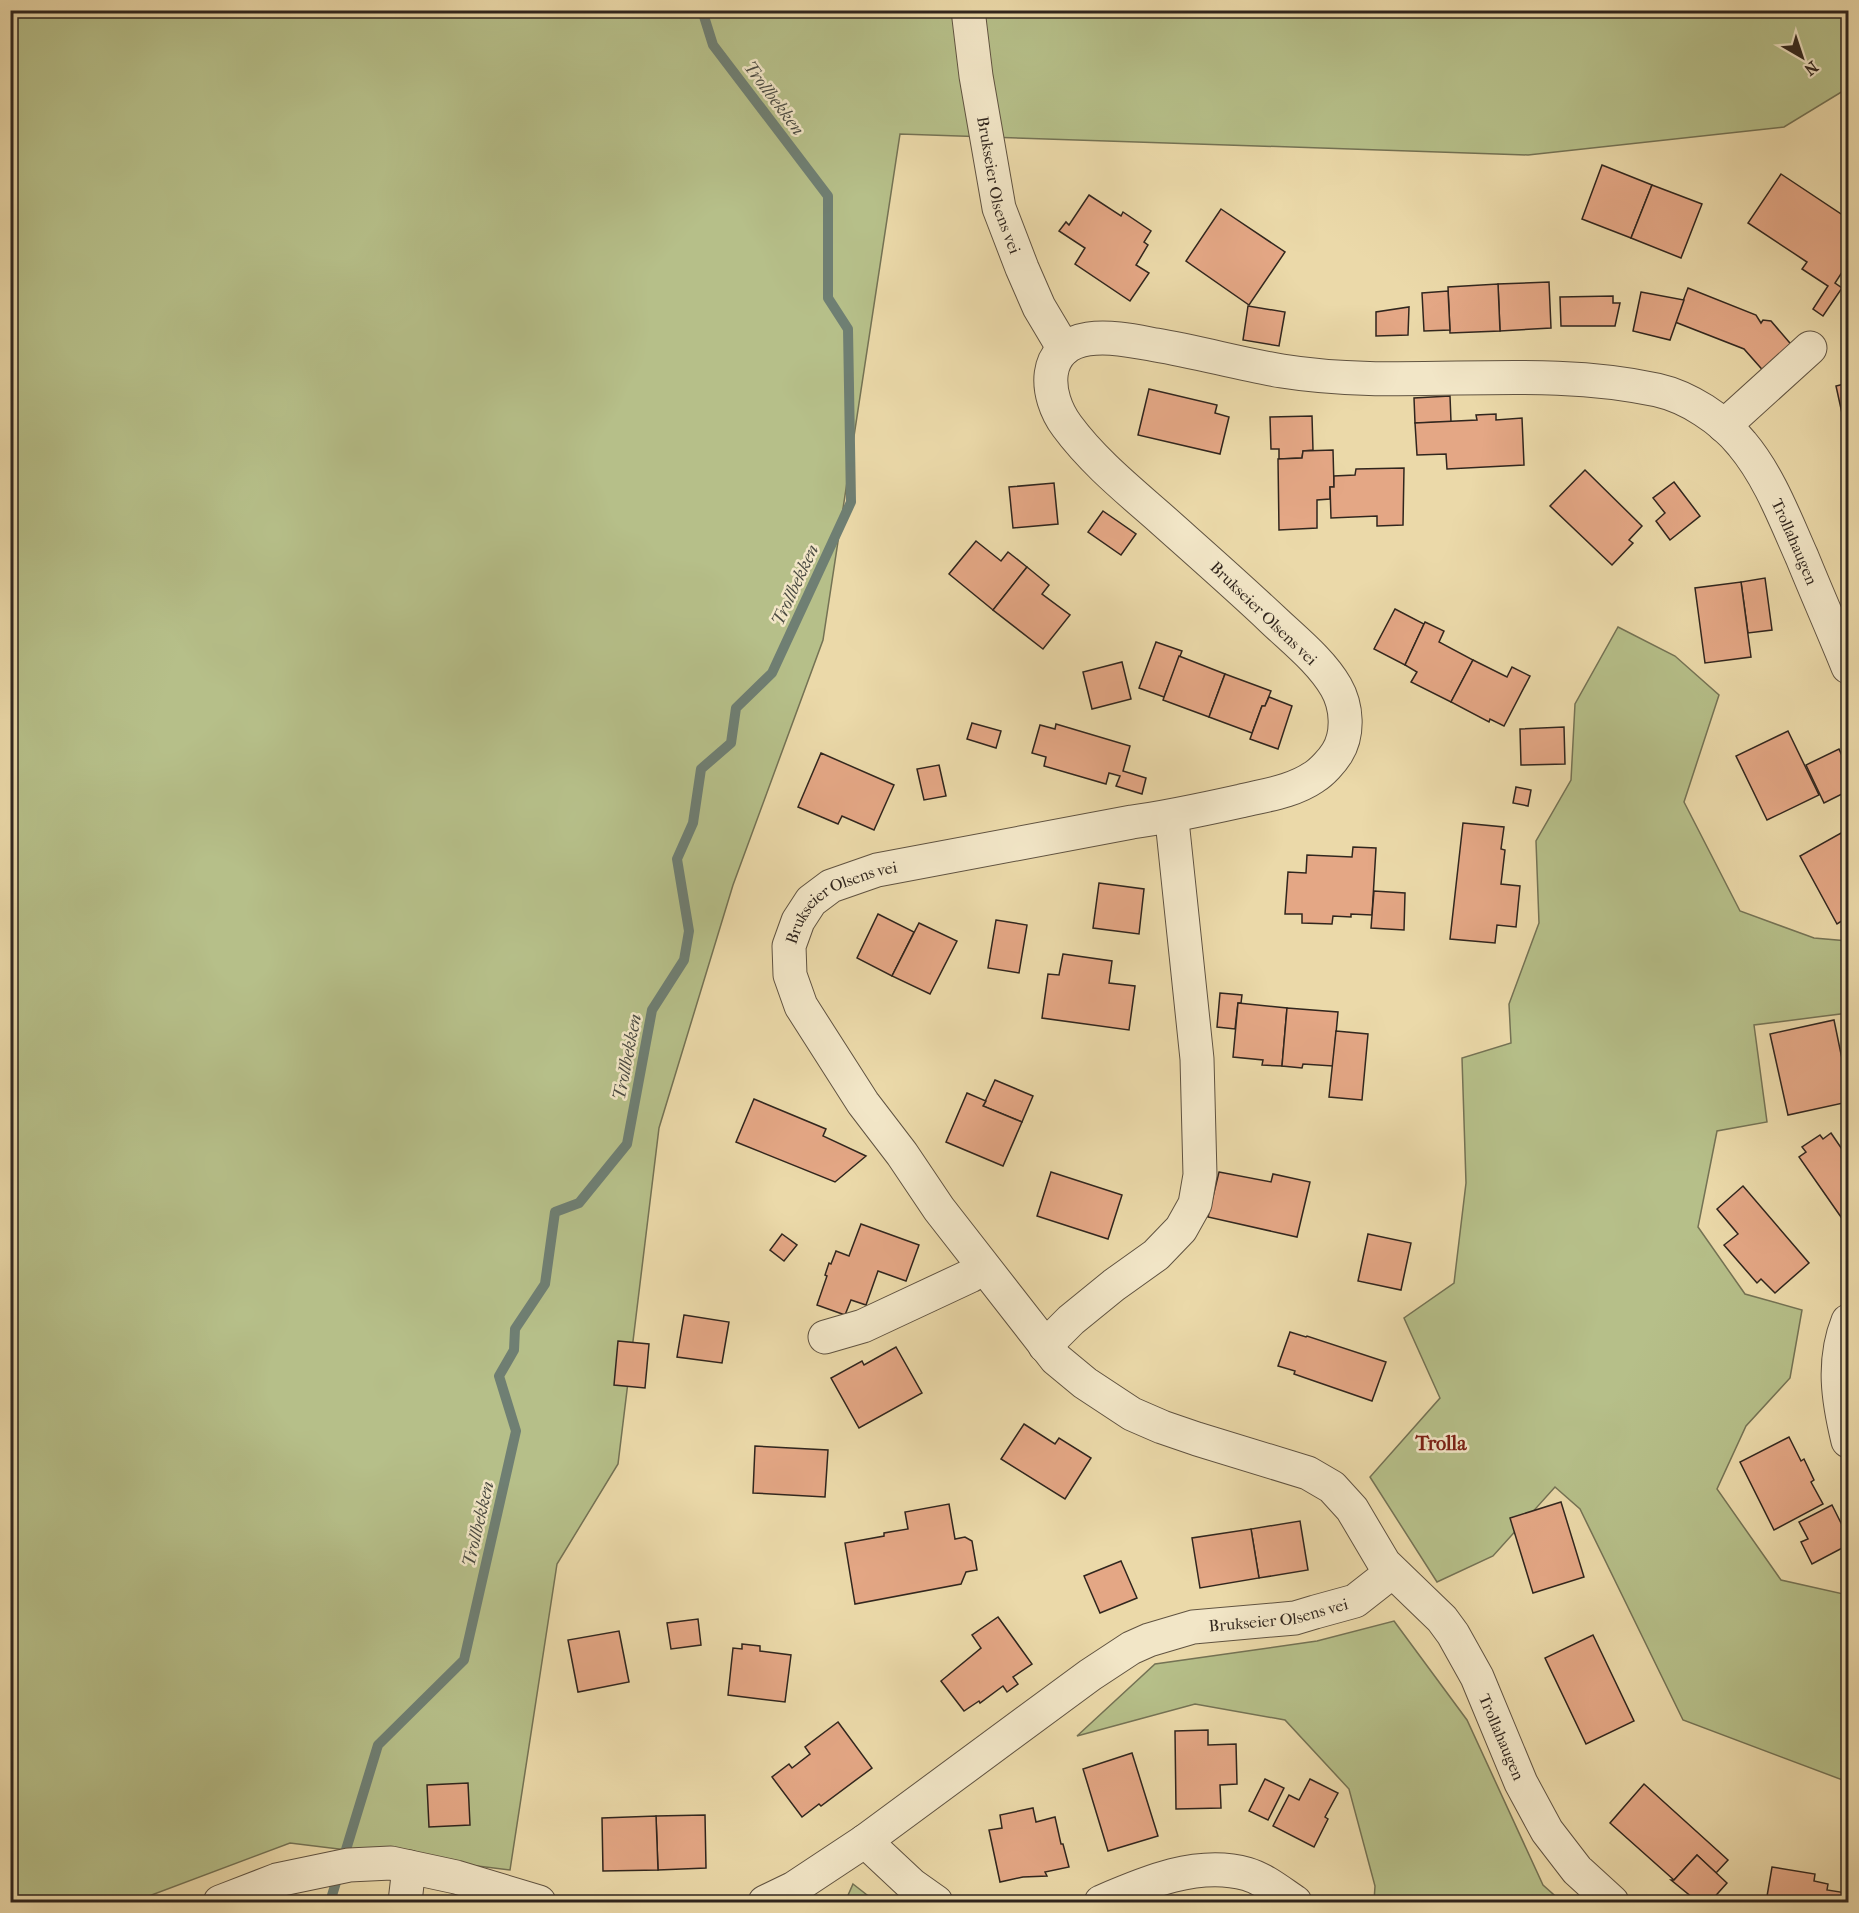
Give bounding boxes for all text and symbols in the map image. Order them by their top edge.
north arrow [1772,27,1832,87]
water label: Trollbekken [739,57,808,139]
text: N [1800,57,1822,80]
street label: Brukseier Olsens vei [973,115,1025,257]
street label: Trollahaugen [1767,496,1822,588]
water label: Trollbekken [768,541,823,629]
street label: Brukseier Olsens vei [1206,558,1321,669]
street label: Brukseier Olsens vei [782,857,899,946]
water label: Trollbekken [609,1012,646,1102]
district label: Trolla [1415,1432,1467,1455]
water label: Trollbekken [458,1479,499,1569]
street label: Brukseier Olsens vei [1208,1594,1350,1636]
street label: Trollahaugen [1475,1691,1528,1784]

